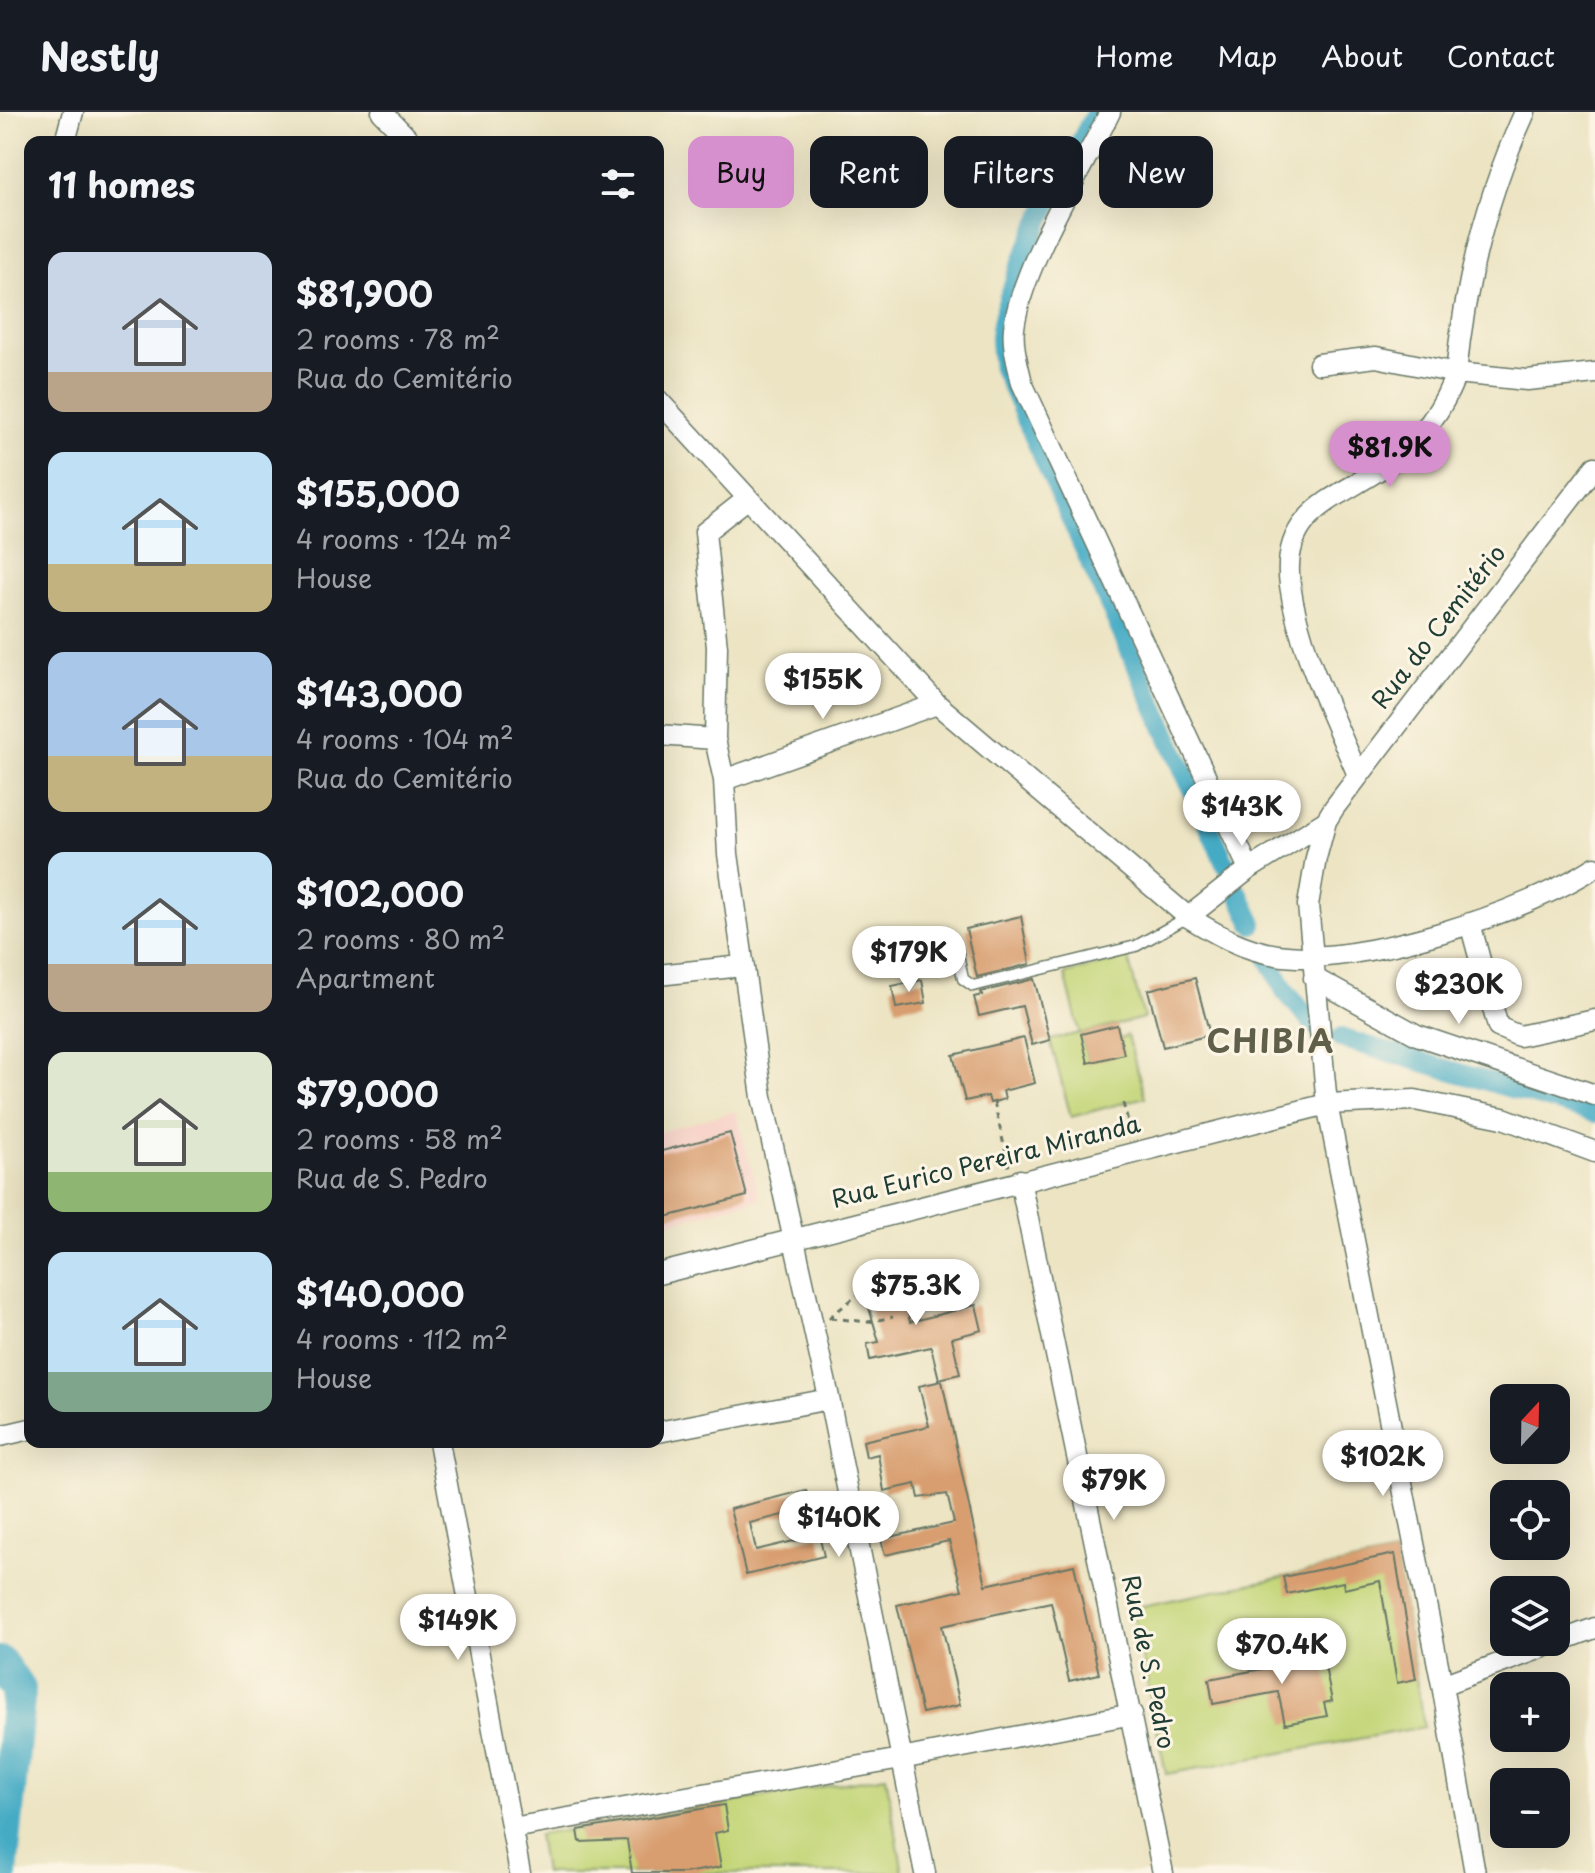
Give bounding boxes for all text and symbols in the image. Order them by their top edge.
text: Nestly [40,27,160,84]
text: Home [1095,34,1173,77]
text: Map [1217,34,1277,77]
text: About [1321,34,1403,77]
text: Contact [1447,34,1555,77]
chip: Buy [688,136,794,208]
chip: Rent [810,136,928,208]
chip: Filters [944,136,1083,208]
chip: New [1099,136,1213,208]
text: 11 homes [48,158,195,210]
icon: filters [596,162,640,206]
text: $81,900 [296,267,433,319]
icon: home [112,284,208,380]
text: 2 rooms · 78 m² [296,319,500,358]
text: Rua do Cemitério [296,358,513,397]
pin: $81.9K [1325,421,1455,489]
text: $81.9K [1347,427,1433,466]
text: $155,000 [296,467,460,519]
icon: home [112,484,208,580]
text: 4 rooms · 124 m² [296,519,512,558]
street label: Rua do Cemitério [1362,536,1513,716]
text: House [296,558,372,597]
pin: $155K [767,653,879,721]
text: $155K [783,659,863,698]
text: $143,000 [296,667,463,719]
icon: home [112,684,208,780]
text: 4 rooms · 104 m² [296,719,514,758]
text: Rua do Cemitério [296,758,513,797]
pin: $143K [1186,780,1298,848]
text: $143K [1201,786,1283,825]
text: $102,000 [296,867,464,919]
icon: home [112,884,208,980]
text: 2 rooms · 80 m² [296,919,505,958]
pin: $179K [853,926,965,994]
text: $179K [870,932,948,971]
text: Apartment [296,958,435,997]
pin: $230K [1403,958,1515,1026]
text: $230K [1414,964,1504,1003]
district label: CHIBIA [1207,1016,1335,1064]
text: $79,000 [296,1067,439,1119]
icon: home [112,1084,208,1180]
street label: Rua Eurico Pereira Miranda [827,1104,1144,1216]
text: 2 rooms · 58 m² [296,1119,503,1158]
text: Rua de S. Pedro [296,1158,488,1197]
pin: $75.3K [851,1259,981,1327]
text: $75.3K [870,1265,962,1304]
text: $140,000 [296,1267,465,1319]
icon: home [112,1284,208,1380]
text: 4 rooms · 112 m² [296,1319,508,1358]
text: House [296,1358,372,1397]
north arrow [1490,1384,1570,1464]
map controls [1490,1384,1570,1848]
pin: $102K [1327,1430,1439,1498]
text: $102K [1340,1436,1426,1475]
pin: $79K [1067,1454,1161,1522]
text: $79K [1081,1460,1147,1499]
button: locate [1490,1480,1570,1560]
pin: $140K [783,1491,895,1559]
text: $140K [797,1497,881,1536]
street label: Rua de S. Pedro [1114,1571,1186,1752]
button: layers [1490,1576,1570,1656]
pin: $149K [402,1594,514,1662]
text: $149K [418,1600,498,1639]
pin: $70.4K [1217,1618,1347,1686]
text: $70.4K [1235,1624,1329,1663]
button: + [1490,1672,1570,1752]
button: − [1490,1768,1570,1848]

